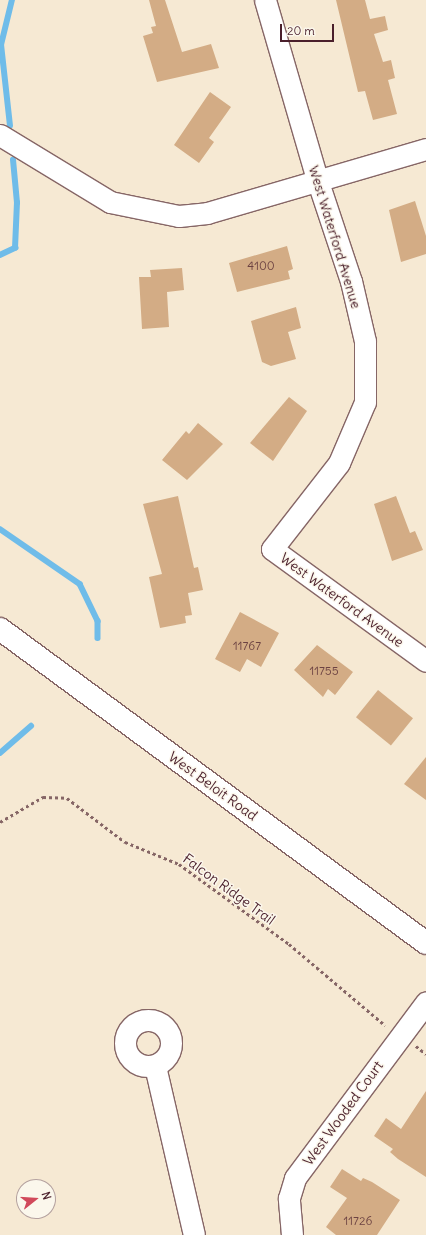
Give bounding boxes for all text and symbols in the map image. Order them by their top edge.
scale bar [282,16,336,42]
text: 20 m [287,23,315,38]
street label: West Waterford Avenue [305,163,365,311]
house number: 4100 [247,259,275,273]
street label: West Waterford Avenue [277,550,407,650]
house number: 11767 [233,639,261,653]
house number: 11755 [309,664,339,678]
street label: West Beloit Road [165,748,261,824]
street label: Falcon Ridge Trail [180,850,278,928]
street label: West Wooded Court [299,1058,387,1168]
north arrow [16,1179,56,1219]
text: N [39,1190,54,1201]
house number: 11726 [344,1214,372,1228]

